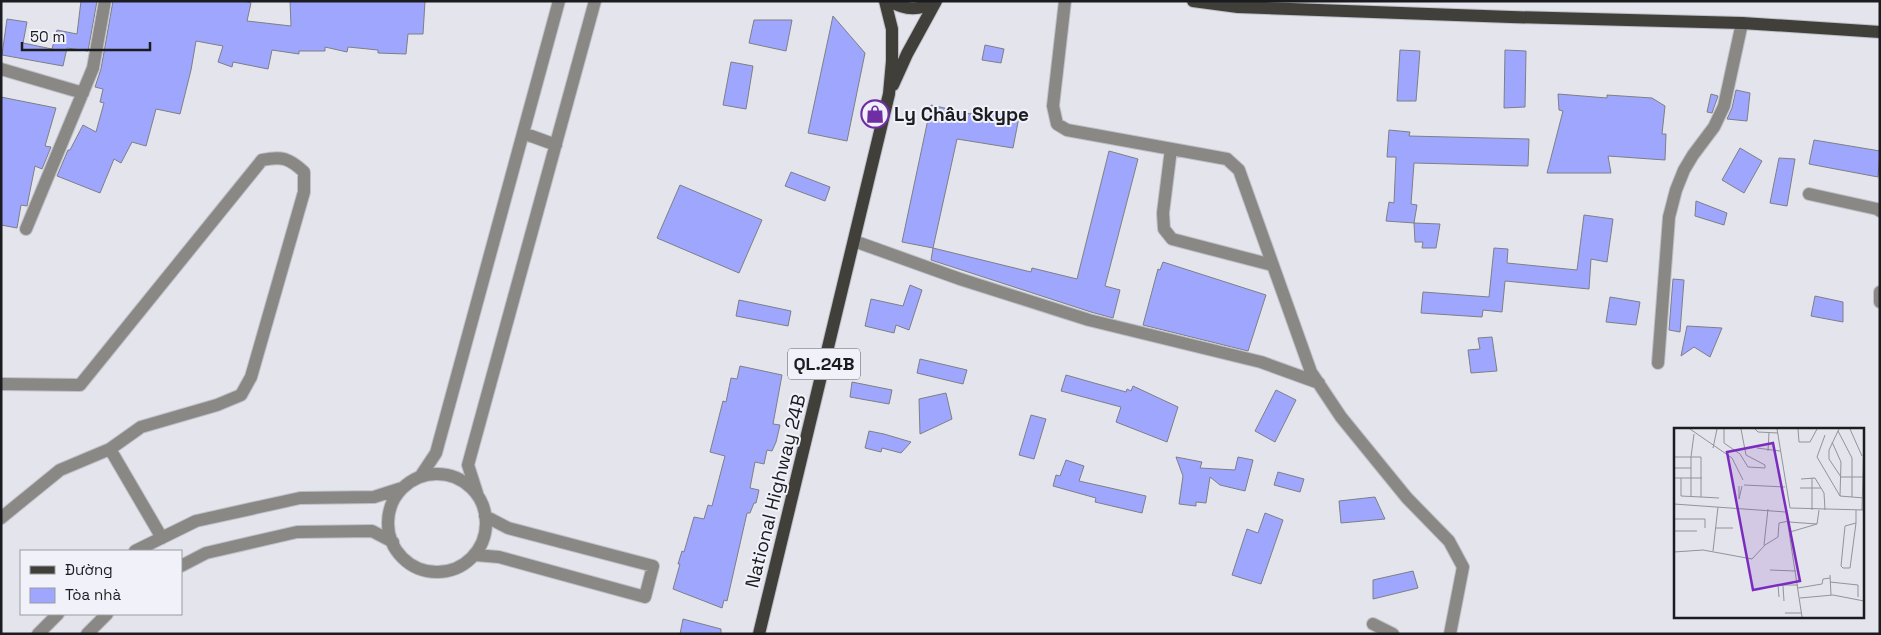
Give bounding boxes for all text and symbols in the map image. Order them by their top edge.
scale bar [22,20,150,52]
text: 50 m [30,27,65,46]
shop icon: Ly Châu Skype [860,99,890,129]
place label: Ly Châu Skype [894,102,1029,127]
road number: QL.24B [788,348,860,379]
street label: National Highway 24B [739,392,812,591]
inset map [1674,428,1864,618]
legend [20,550,182,615]
text: Đường [65,560,113,579]
text: Tòa nhà [65,585,121,604]

